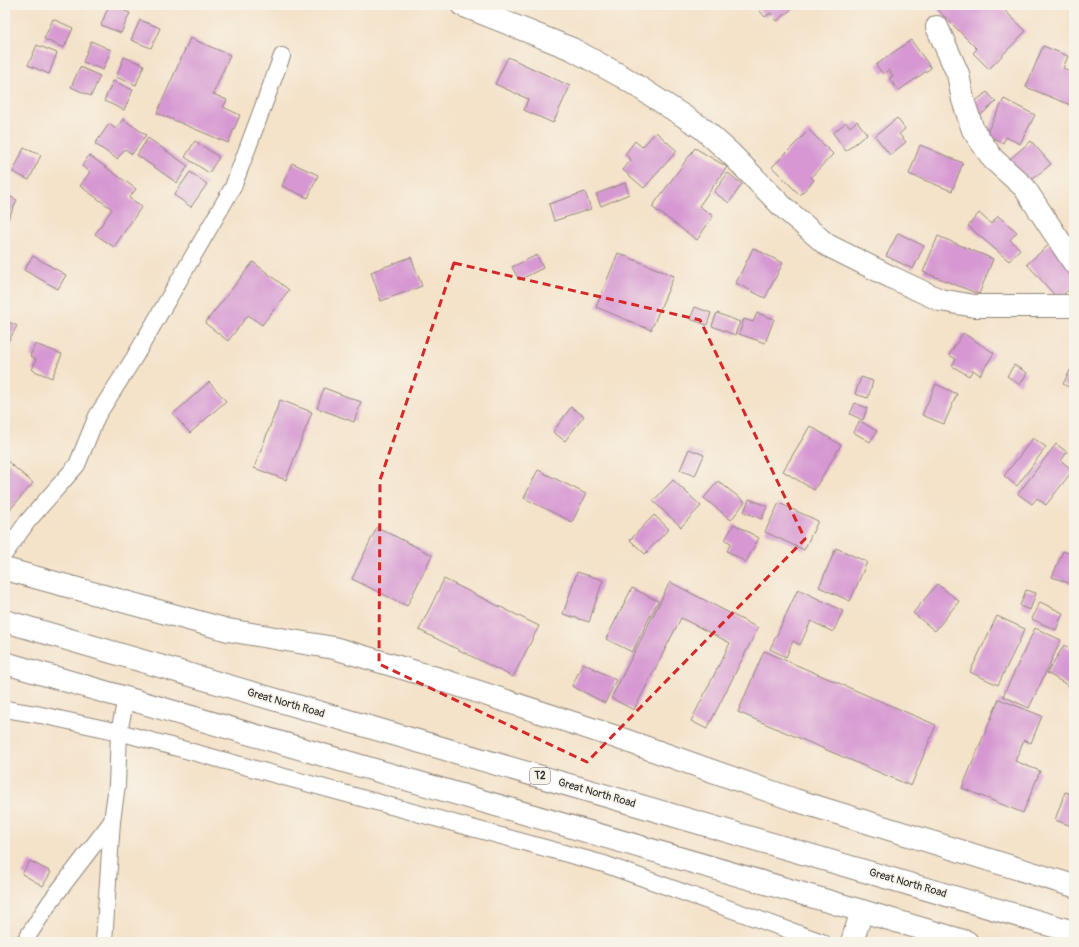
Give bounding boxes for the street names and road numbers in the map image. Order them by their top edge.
street label: Great North Road [246,686,326,720]
road number: T2 [530,768,550,784]
street label: Great North Road [557,776,637,810]
street label: Great North Road [868,866,948,900]

